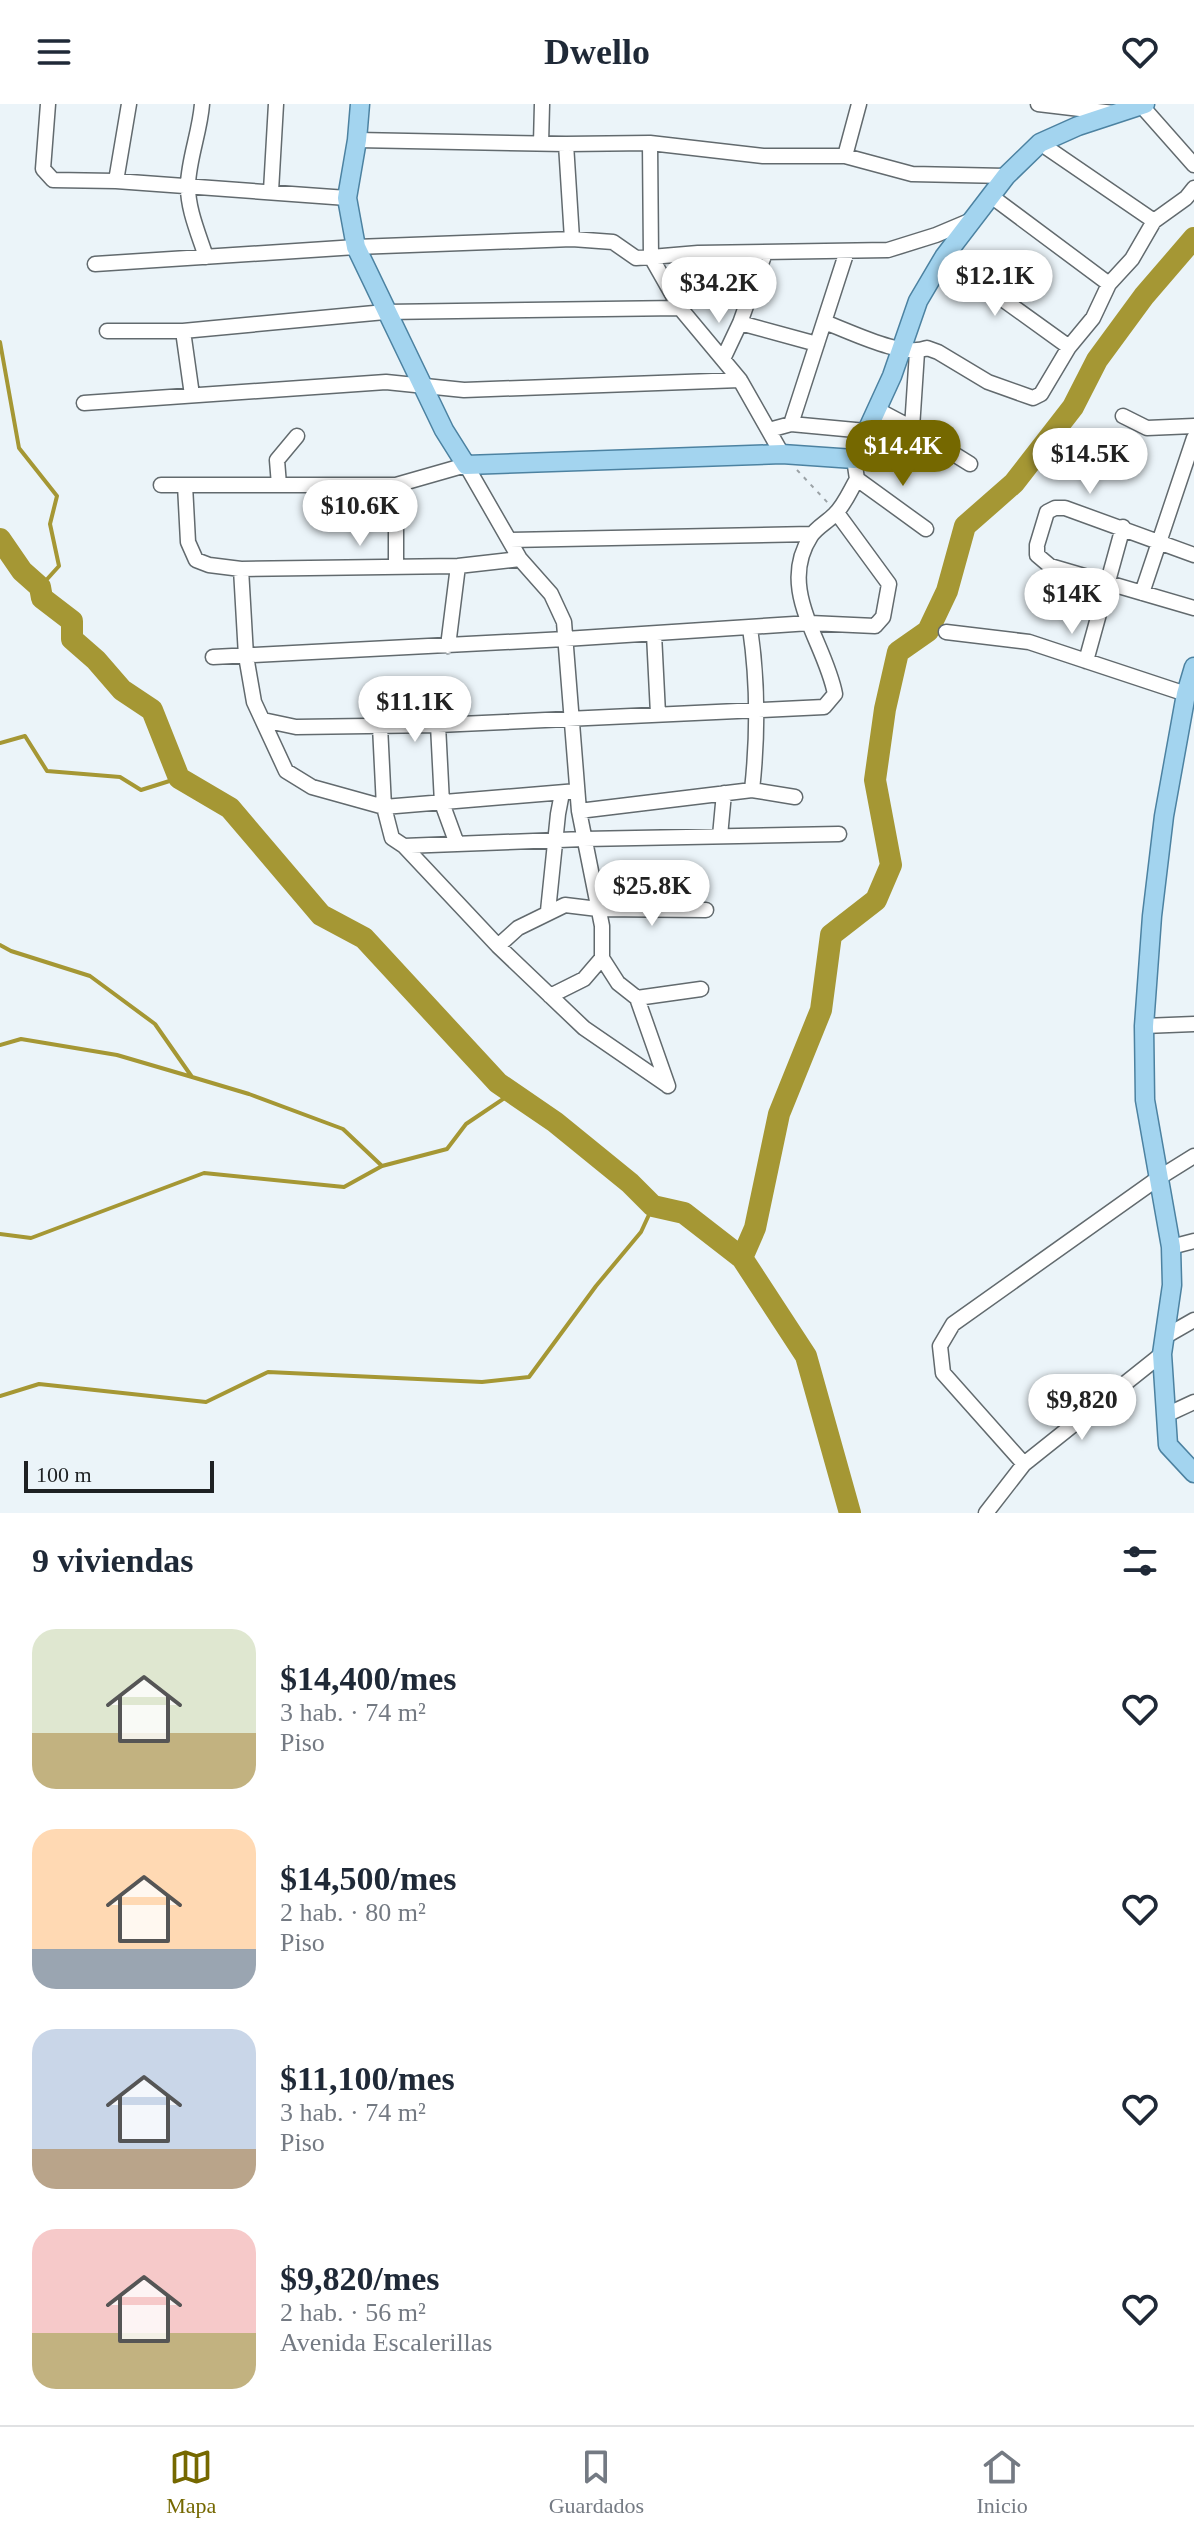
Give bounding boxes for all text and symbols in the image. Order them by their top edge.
icon: menu [32,30,76,74]
icon: heart [1118,30,1162,74]
text: Dwello [544,32,650,72]
pin: $12.1K [930,250,1060,318]
pin: $34.2K [654,257,784,325]
text: $12.1K [956,261,1034,290]
text: $34.2K [680,268,758,297]
pin: $14.4K [838,420,968,488]
pin: $14.5K [1025,428,1155,496]
text: $14.4K [864,431,942,460]
text: $14.5K [1051,439,1129,468]
pin: $10.6K [295,480,425,548]
text: $10.6K [321,491,399,520]
pin: $14K [1025,568,1119,636]
text: $14K [1042,579,1102,608]
pin: $11.1K [350,676,480,744]
text: $11.1K [376,687,454,716]
pin: $25.8K [587,860,717,928]
text: $25.8K [613,871,691,900]
pin: $9,820 [1017,1374,1147,1442]
text: $9,820 [1046,1385,1118,1414]
scale bar [24,1457,214,1493]
text: 100 m [36,1462,92,1487]
icon: filters [1118,1539,1162,1583]
text: 9 viviendas [32,1542,194,1579]
text: $14,400/mes [280,1660,457,1697]
icon: home [96,1661,192,1757]
icon: heart [1118,1687,1162,1731]
text: 3 hab. · 74 m² [280,1698,426,1727]
text: Piso [280,1728,325,1757]
text: $14,500/mes [280,1860,457,1897]
icon: home [96,1861,192,1957]
icon: heart [1118,1887,1162,1931]
text: 2 hab. · 80 m² [280,1898,426,1927]
text: Piso [280,1928,325,1957]
text: $11,100/mes [280,2060,455,2097]
icon: home [96,2061,192,2157]
icon: heart [1118,2087,1162,2131]
text: 3 hab. · 74 m² [280,2098,426,2127]
text: Piso [280,2128,325,2157]
text: $9,820/mes [280,2260,440,2297]
icon: home [96,2261,192,2357]
icon: heart [1118,2287,1162,2331]
text: 2 hab. · 56 m² [280,2298,426,2327]
text: Avenida Escalerillas [280,2328,492,2357]
tab: Mapa [166,2445,216,2519]
tab: Guardados [549,2445,644,2519]
tab: Inicio [976,2445,1028,2519]

